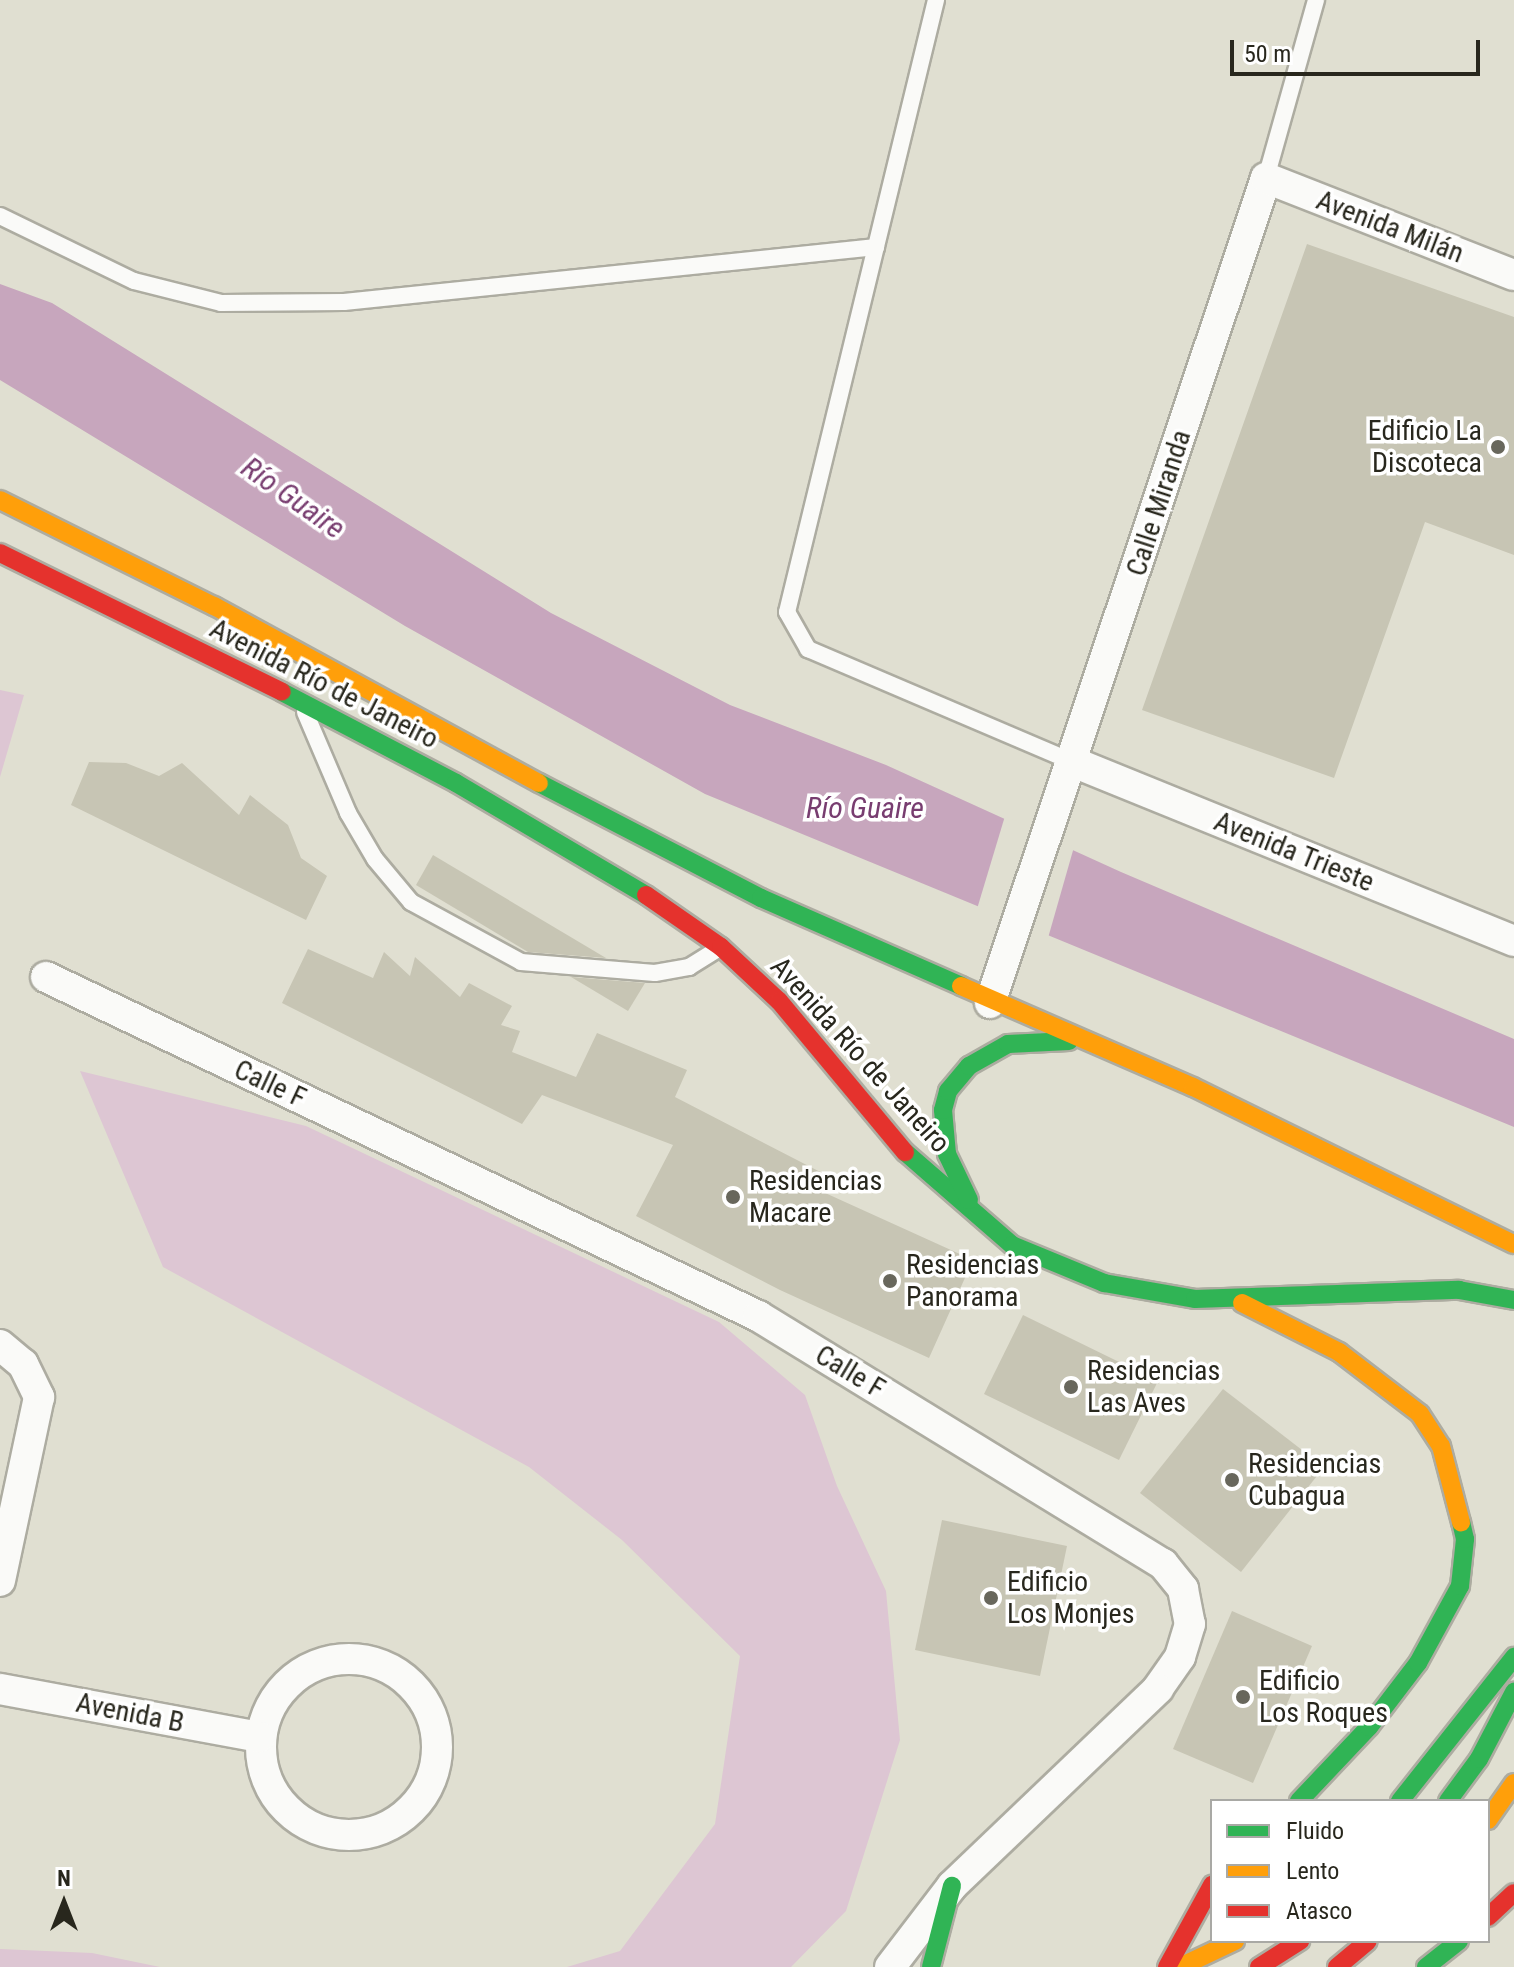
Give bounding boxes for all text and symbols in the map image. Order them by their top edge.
scale bar [1234,24,1484,74]
text: 50 m [1244,40,1291,68]
street label: Avenida Milán [1312,184,1468,270]
place label: Edificio La Discoteca [1368,414,1482,480]
street label: Calle Miranda [1120,426,1198,580]
marker: Edificio La Discoteca [1489,438,1507,456]
water label: Río Guaire [234,449,352,547]
street label: Avenida Río de Janeiro [204,612,444,756]
water label: Río Guaire [806,790,924,826]
street label: Avenida Trieste [1209,805,1379,899]
street label: Avenida Río de Janeiro [763,950,957,1160]
street label: Calle F [229,1053,311,1115]
place label: Residencias Macare [749,1164,882,1230]
marker: Residencias Macare [724,1188,742,1206]
place label: Residencias Panorama [906,1248,1039,1314]
marker: Residencias Panorama [881,1272,899,1290]
street label: Calle F [809,1338,891,1406]
place label: Residencias Las Aves [1087,1354,1220,1420]
marker: Residencias Las Aves [1062,1378,1080,1396]
place label: Residencias Cubagua [1248,1447,1381,1513]
marker: Residencias Cubagua [1223,1471,1241,1489]
place label: Edificio Los Monjes [1007,1565,1135,1631]
marker: Edificio Los Monjes [982,1589,1000,1607]
place label: Edificio Los Roques [1259,1664,1388,1730]
street label: Avenida B [73,1686,187,1740]
marker: Edificio Los Roques [1234,1688,1252,1706]
legend [1210,1799,1490,1943]
text: Fluido [1286,1817,1344,1845]
text: Lento [1286,1857,1339,1885]
north arrow [24,1863,104,1943]
text: N [57,1866,71,1891]
text: Atasco [1286,1897,1352,1925]

